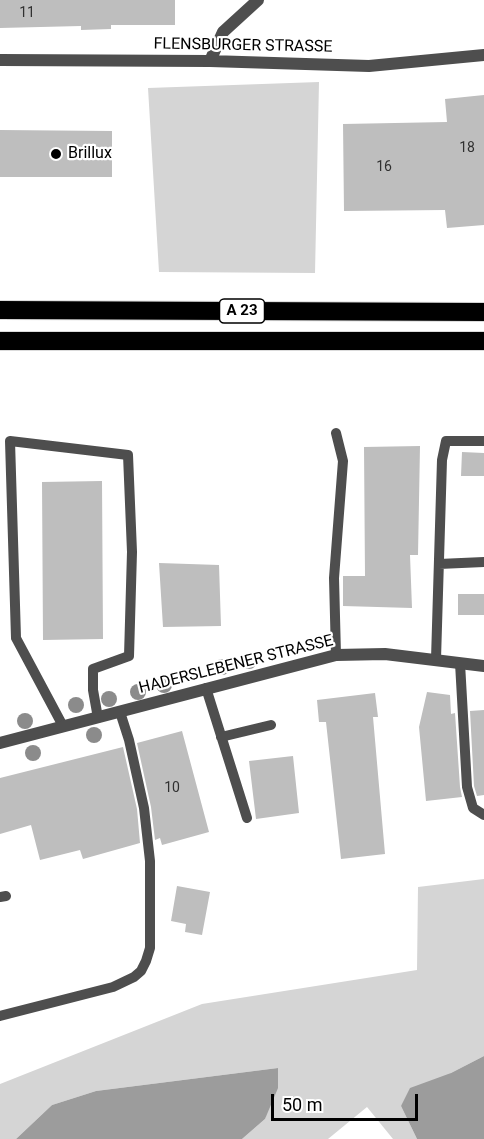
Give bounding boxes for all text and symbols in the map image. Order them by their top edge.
house number: 11 [19,5,35,21]
street label: FLENSBURGER STRASSE [153,35,333,57]
house number: 18 [459,140,475,156]
place label: Brillux [68,144,112,164]
marker: Brillux [49,147,63,161]
house number: 16 [376,159,392,175]
road number: A 23 [220,299,264,323]
street label: HADERSLEBENER STRASSE [137,632,335,698]
house number: 10 [164,780,180,796]
scale bar [274,1082,421,1120]
text: 50 m [282,1094,322,1115]

